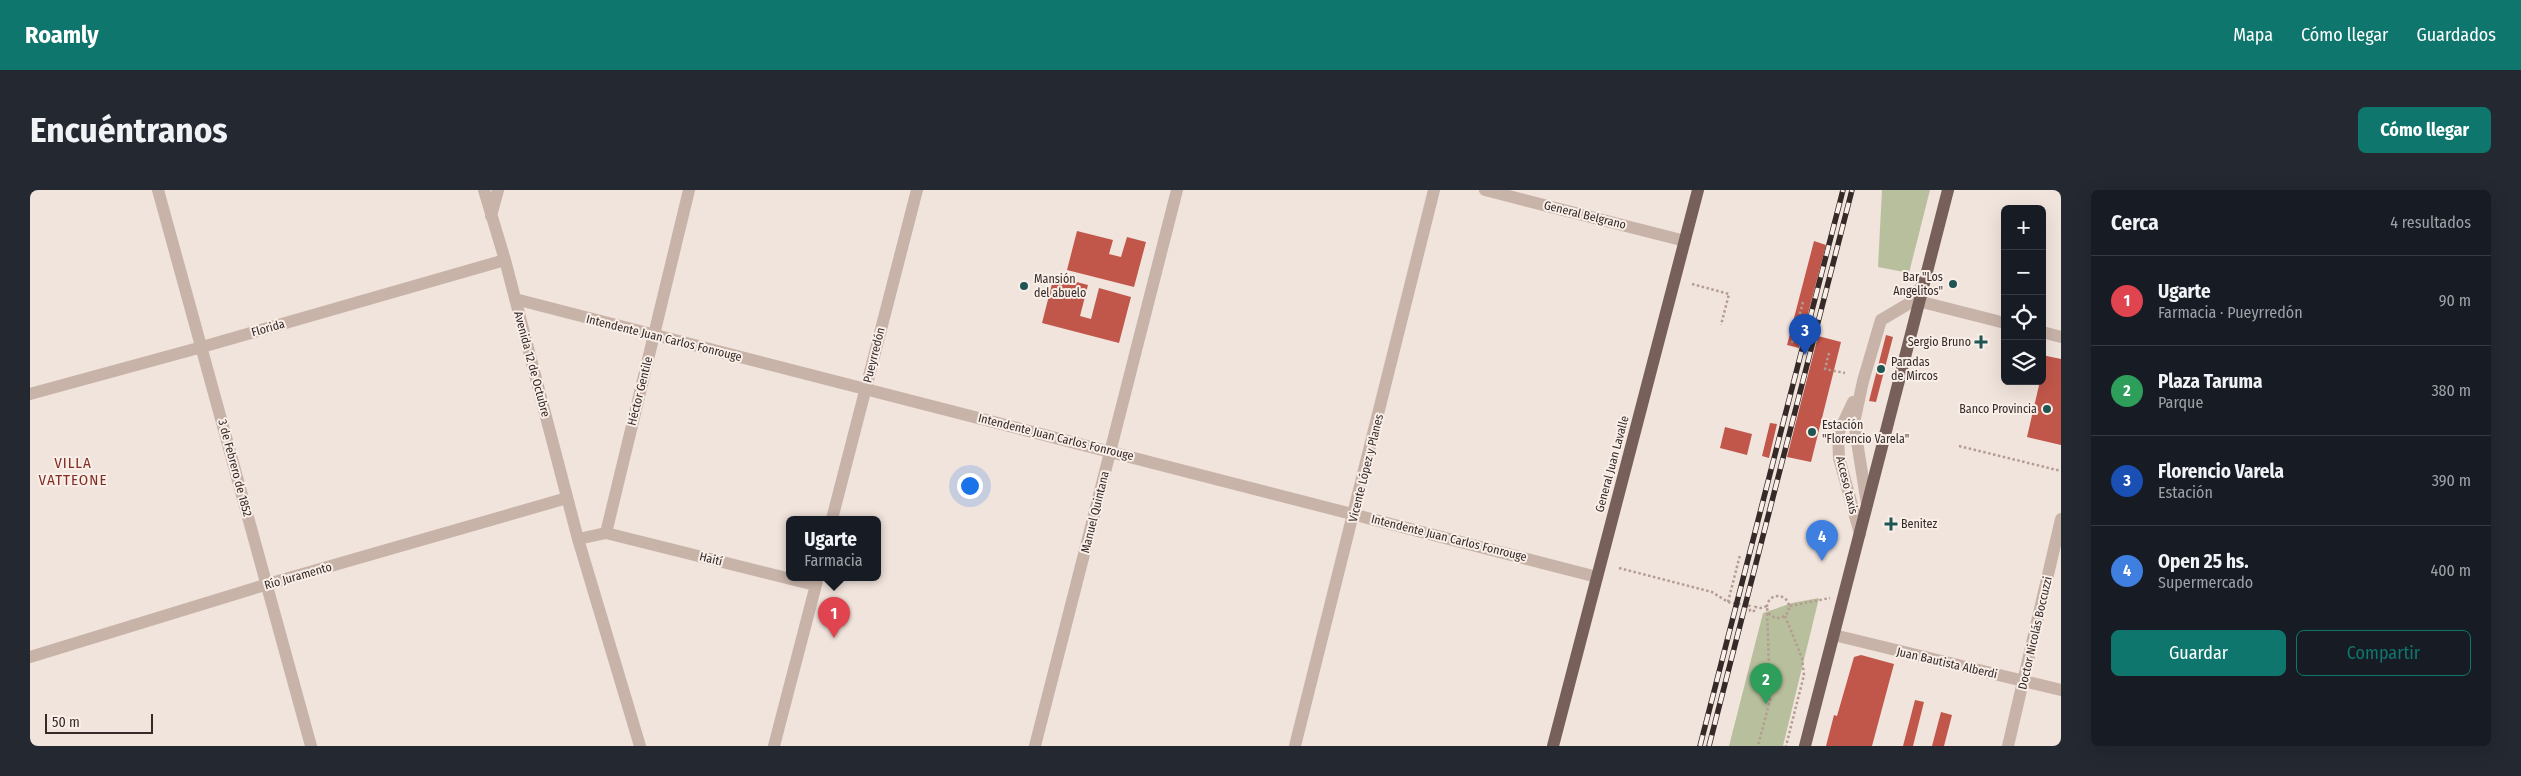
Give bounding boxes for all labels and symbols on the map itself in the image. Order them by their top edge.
street label: General Belgrano [1542,198,1628,232]
place label: Bar "Los Angelitos" [1893,270,1943,298]
place label: Mansión del abuelo [1034,272,1086,300]
marker: Bar "Los Angelitos" [1947,278,1959,290]
marker: Mansión del abuelo [1018,280,1030,292]
street label: Avenida 12 de Octubre [511,310,553,419]
street label: Intendente Juan Carlos Fonrouge [585,312,743,364]
pin: 3 [1789,314,1821,355]
street label: Florida [250,317,286,339]
street label: Pueyrredón [860,326,888,384]
place label: Sergio Bruno [1908,335,1971,349]
marker: Sergio Bruno [1975,336,1987,348]
street label: Héctor Gentile [625,355,655,427]
place label: Paradas de Mircos [1891,355,1938,383]
marker: Paradas de Mircos [1875,363,1887,375]
place label: Banco Provincia [1959,402,2037,416]
marker: Banco Provincia [2041,403,2053,415]
street label: Intendente Juan Carlos Fonrouge [977,411,1135,463]
street label: Vicente López y Planes [1346,413,1386,523]
street label: General Juan Lavalle [1592,414,1632,514]
street label: 3 de Febrero de 1852 [215,418,255,518]
place label: Estación "Florencio Varela" [1822,418,1909,446]
marker: Estación "Florencio Varela" [1806,426,1818,438]
district label: VILLA VATTEONE [39,454,107,489]
street label: Acceso taxis [1833,454,1861,516]
street label: Manuel Quintana [1078,469,1112,554]
your location [957,473,983,499]
street label: Intendente Juan Carlos Fonrouge [1370,512,1528,564]
place label: Benitez [1901,517,1937,531]
marker: Benitez [1885,518,1897,530]
pin: 4 [1806,520,1838,561]
street label: Haití [698,549,724,569]
street label: Río Juramento [263,560,333,592]
street label: Doctor Nicolás Boccuzzi [2015,575,2055,691]
pin: 1 [818,597,850,638]
street label: Juan Bautista Alberdi [1895,645,1999,681]
pin: 2 [1750,663,1782,704]
scale bar [45,711,152,734]

